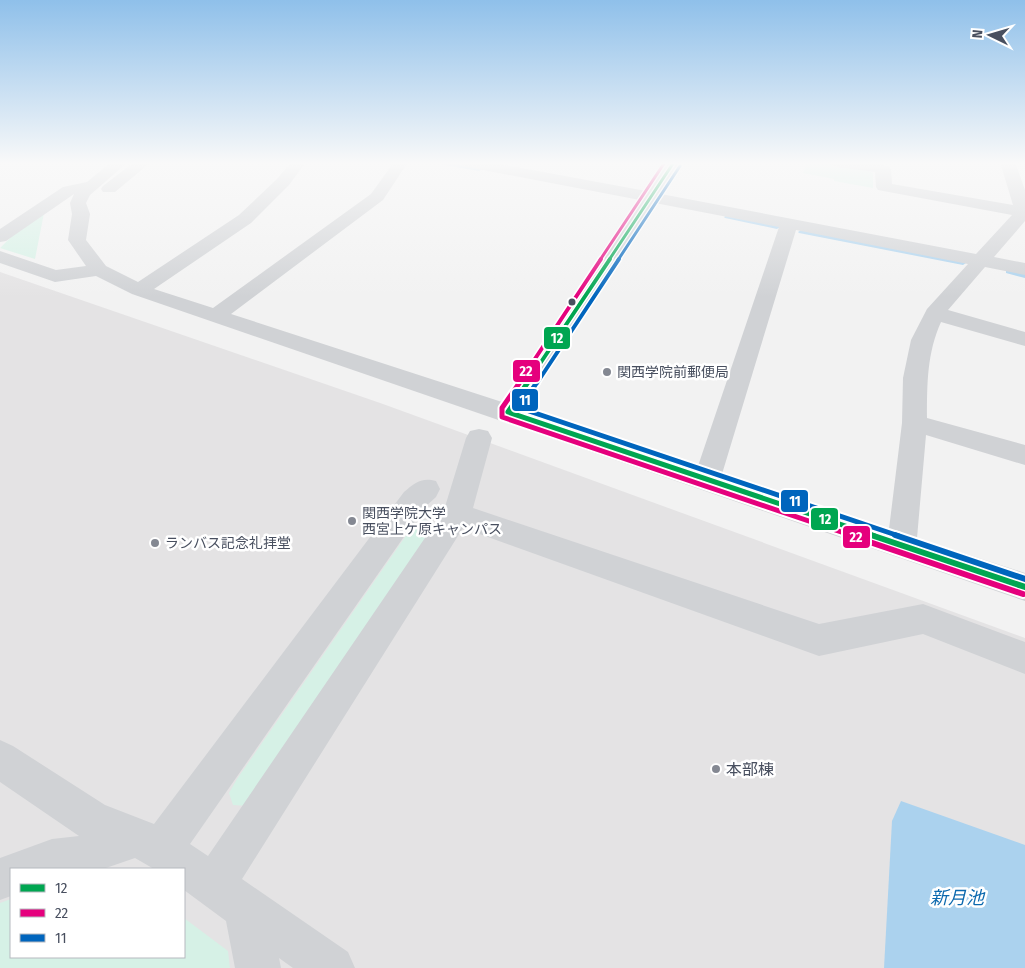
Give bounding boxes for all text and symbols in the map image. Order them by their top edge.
north arrow [965,10,1015,60]
text: N [969,29,986,39]
unlabelled marker [567,297,577,307]
line badge: 12 [543,326,571,350]
text: 12 [551,330,564,347]
line badge: 22 [512,359,541,383]
text: 22 [519,363,533,380]
place label: 関西学院前郵便局 [617,364,729,381]
marker: 関西学院前郵便局 [601,366,613,378]
line badge: 11 [511,388,539,412]
text: 11 [519,392,531,409]
line badge: 11 [780,489,809,513]
text: 11 [789,493,801,510]
place label: 関西学院大学 西宮上ケ原キャンパス [362,505,502,538]
line badge: 12 [810,507,839,531]
text: 12 [819,511,832,528]
marker: 関西学院大学 西宮上ケ原キャンパス [346,515,358,527]
line badge: 22 [842,525,871,549]
text: 22 [849,529,863,546]
place label: ランバス記念礼拝堂 [165,535,291,552]
marker: ランバス記念礼拝堂 [149,537,161,549]
place label: 本部棟 [726,760,774,779]
marker: 本部棟 [710,763,722,775]
legend [10,868,185,958]
text: 12 [55,879,68,897]
water label: 新月池 [930,887,986,909]
text: 22 [55,904,69,922]
text: 11 [55,929,67,947]

